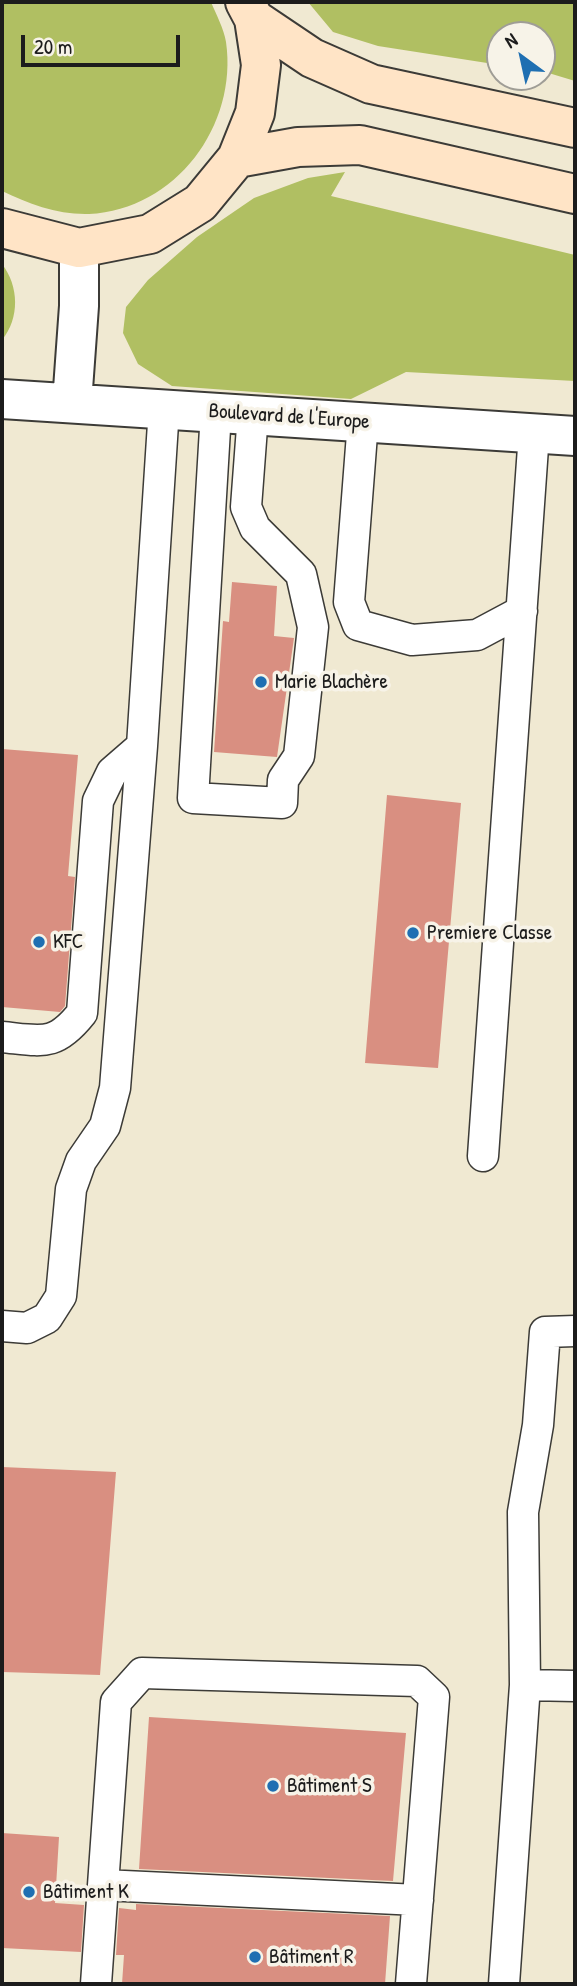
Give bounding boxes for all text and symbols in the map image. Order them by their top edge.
scale bar [24,21,184,65]
north arrow [486,21,556,91]
text: N [499,26,522,54]
text: 20 m [34,32,72,61]
street label: Boulevard de l'Europe [208,399,370,435]
place label: Marie Blachère [275,669,388,695]
marker: Marie Blachère [253,674,269,690]
place label: Premiere Classe [427,920,552,946]
marker: Premiere Classe [405,925,421,941]
place label: KFC [53,929,83,955]
marker: KFC [31,934,47,950]
place label: Bâtiment S [287,1773,372,1799]
marker: Bâtiment S [265,1778,281,1794]
place label: Bâtiment K [43,1879,129,1905]
marker: Bâtiment K [21,1884,37,1900]
place label: Bâtiment R [269,1944,354,1970]
marker: Bâtiment R [247,1949,263,1965]

